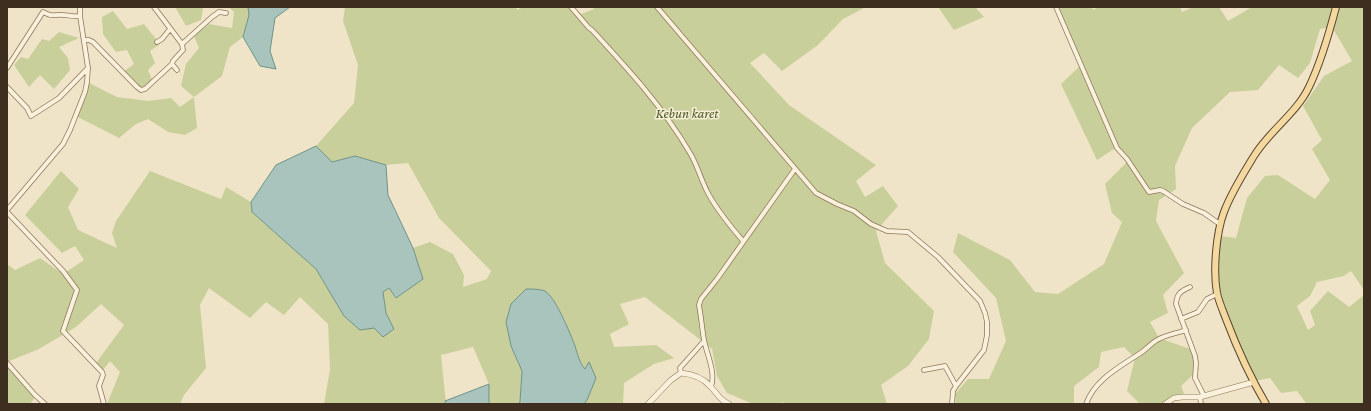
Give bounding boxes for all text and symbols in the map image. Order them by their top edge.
park label: Kebun karet [656,105,719,121]

